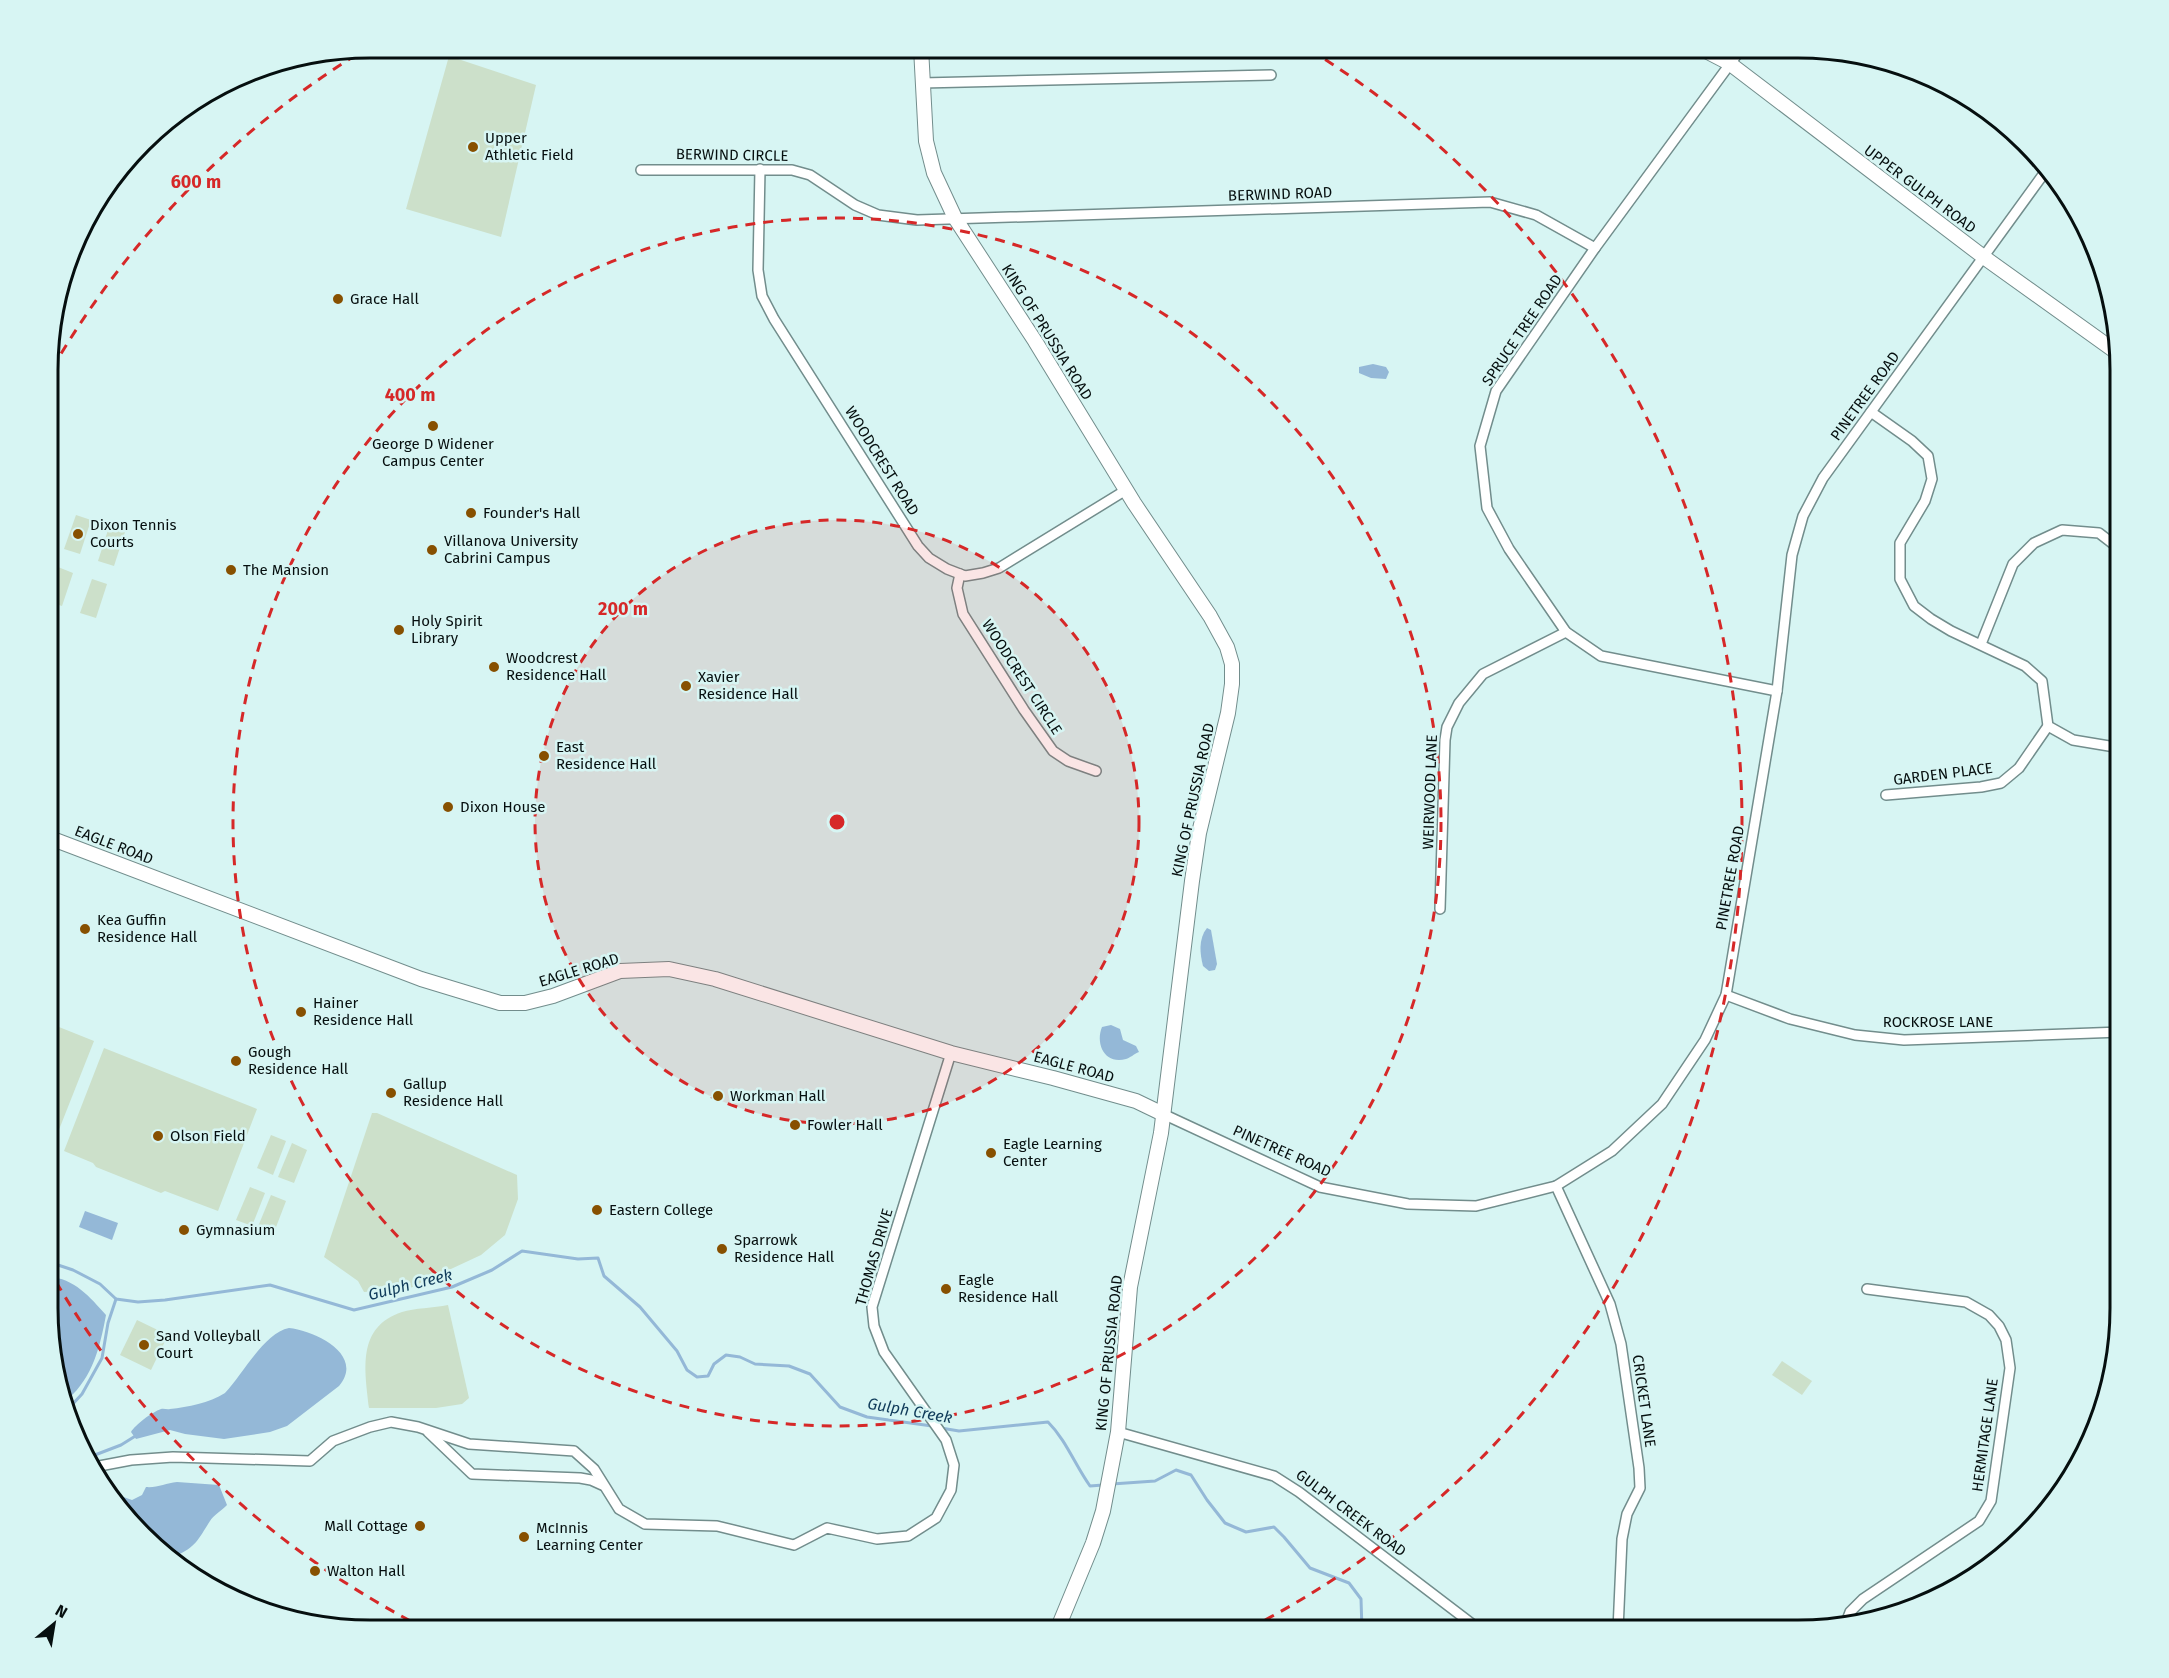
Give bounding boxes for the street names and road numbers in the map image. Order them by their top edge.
street label: UPPER GULPH ROAD [1860,141,1980,237]
street label: BERWIND CIRCLE [676,145,788,165]
street label: BERWIND ROAD [1228,183,1332,205]
street label: KING OF PRUSSIA ROAD [998,261,1096,403]
street label: SPRUCE TREE ROAD [1478,271,1566,389]
street label: PINETREE ROAD [1827,348,1903,444]
street label: WOODCREST ROAD [841,403,923,519]
street label: WOODCREST CIRCLE [978,616,1066,738]
street label: KING OF PRUSSIA ROAD [1168,721,1218,879]
street label: WEIRWOOD LANE [1419,734,1441,850]
street label: GARDEN PLACE [1892,759,1994,789]
street label: EAGLE ROAD [72,822,156,868]
street label: PINETREE ROAD [1712,824,1748,932]
street label: EAGLE ROAD [537,949,621,991]
street label: ROCKROSE LANE [1883,1013,1993,1031]
street label: EAGLE ROAD [1032,1048,1116,1086]
street label: PINETREE ROAD [1230,1121,1334,1181]
street label: THOMAS DRIVE [852,1206,896,1308]
street label: KING OF PRUSSIA ROAD [1092,1274,1126,1432]
street label: CRICKET LANE [1629,1354,1659,1448]
street label: HERMITAGE LANE [1968,1377,2002,1493]
street label: GULPH CREEK ROAD [1292,1466,1410,1560]

